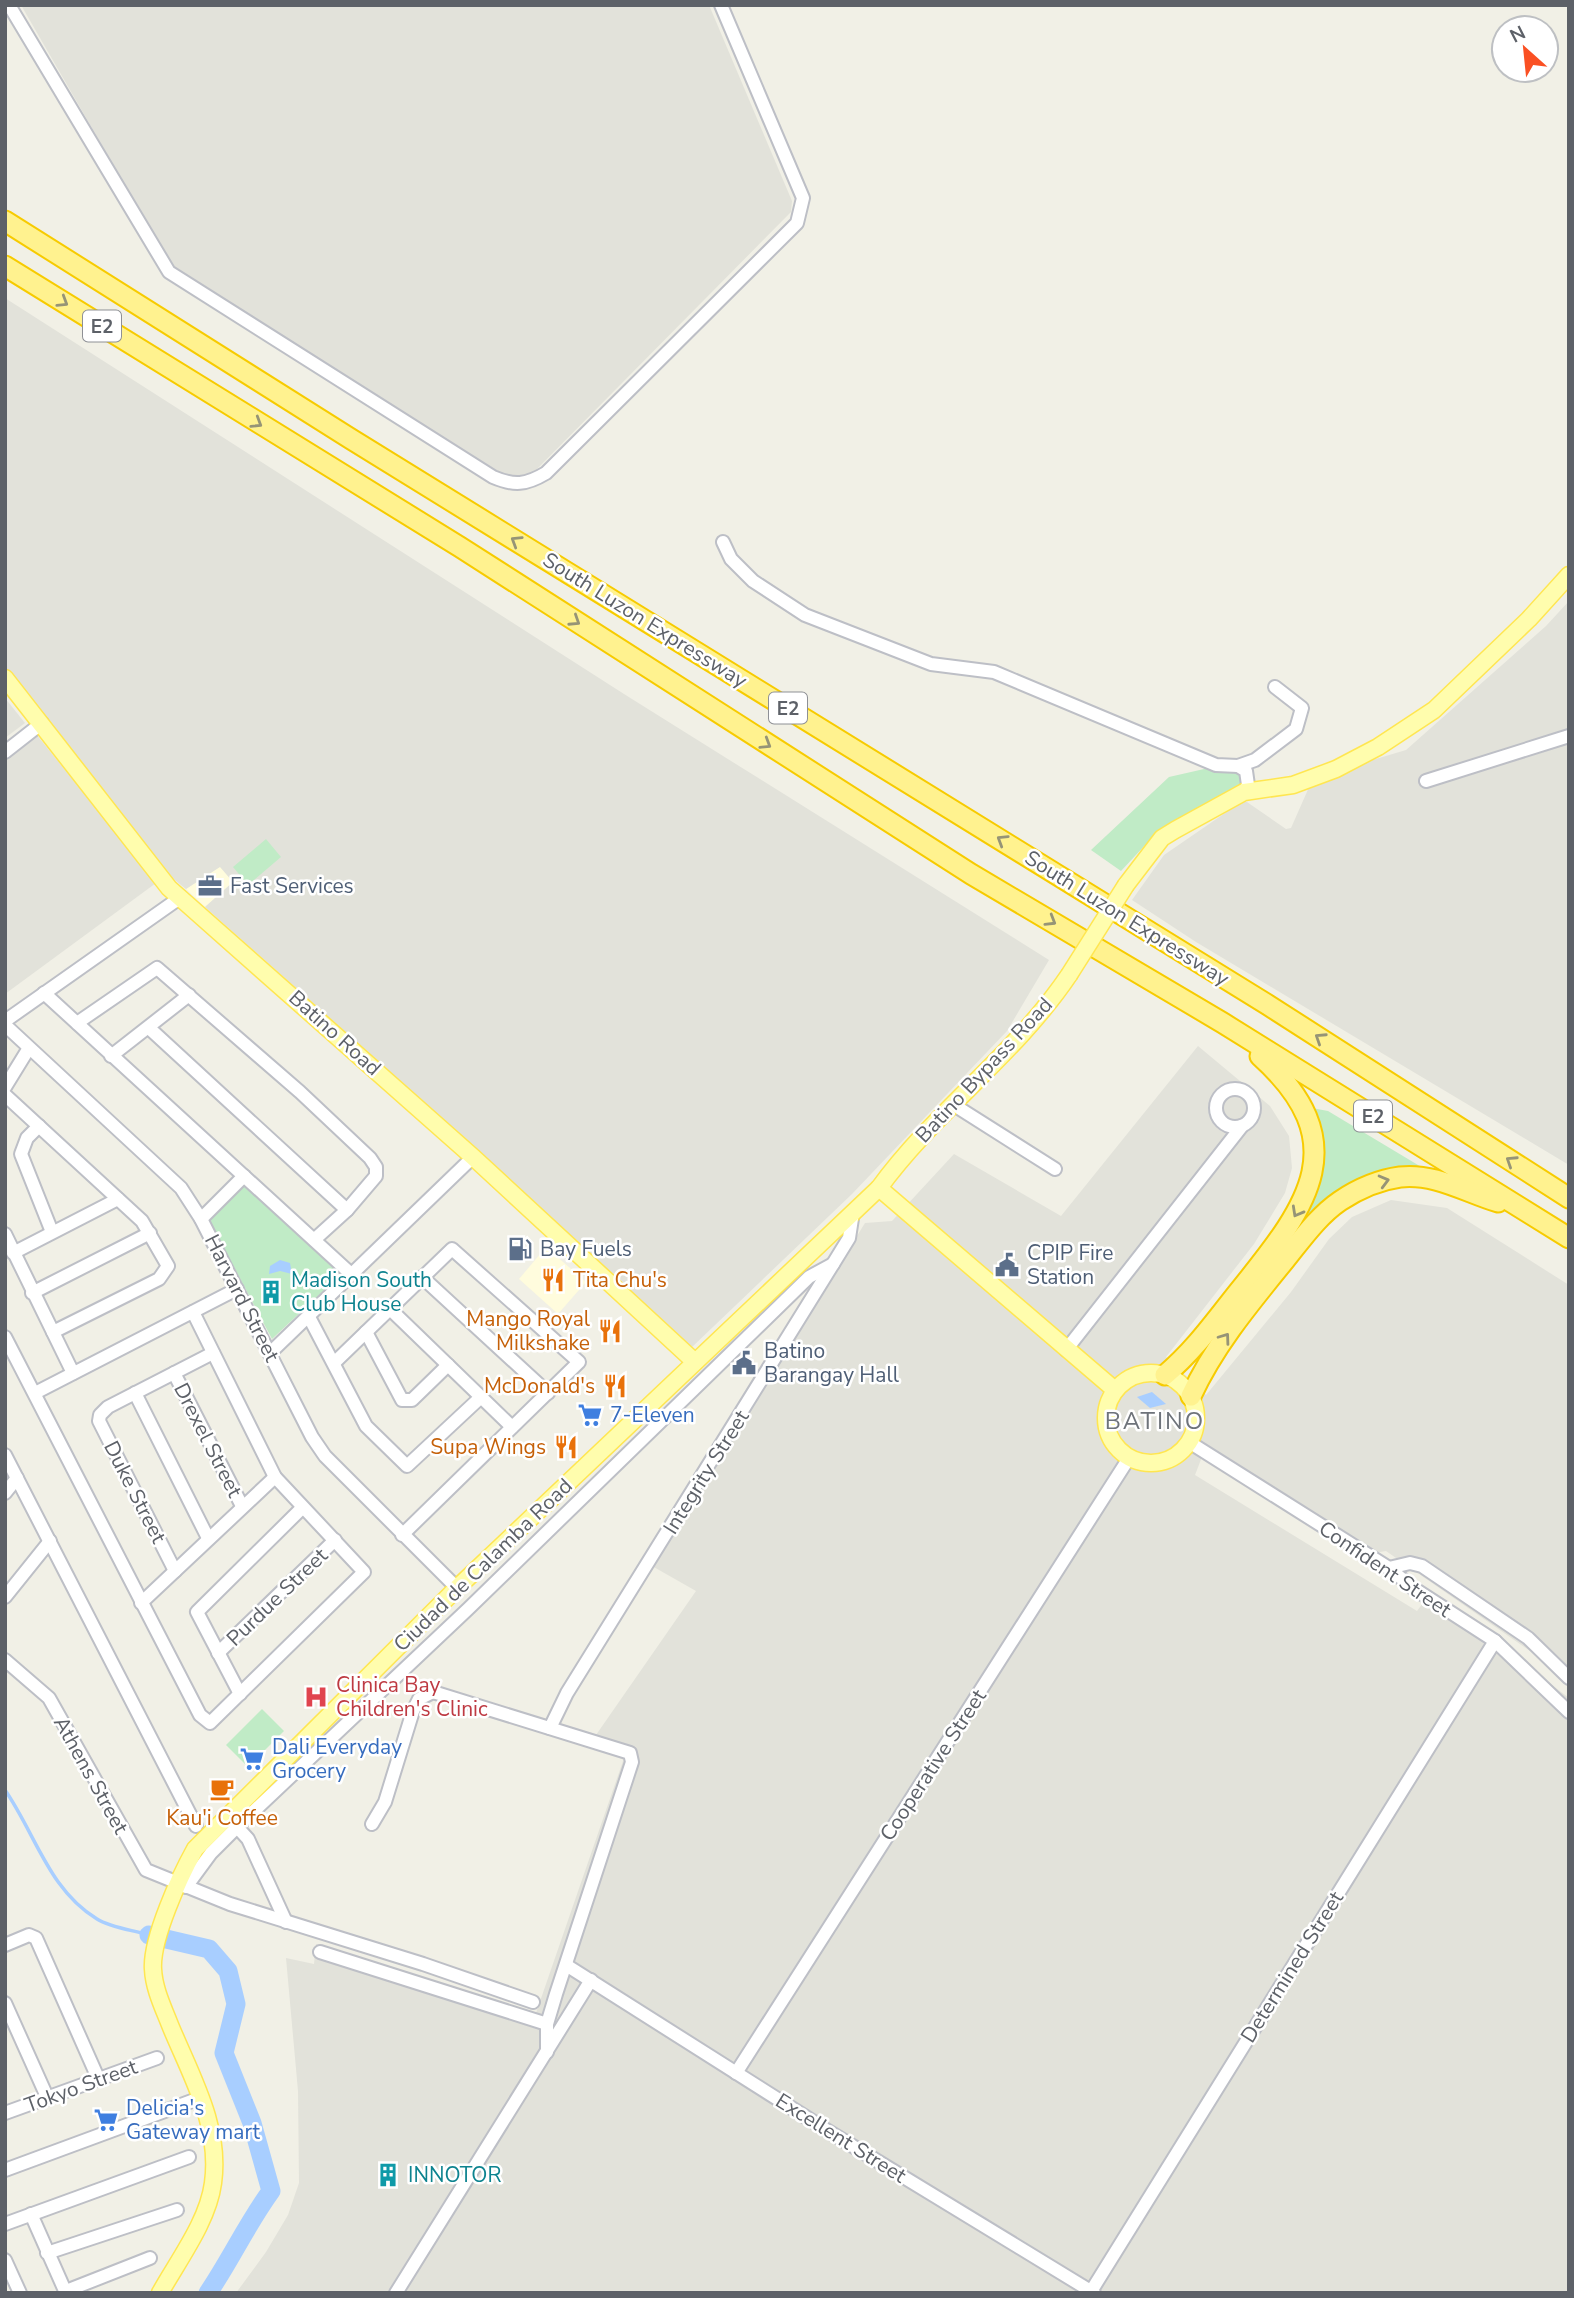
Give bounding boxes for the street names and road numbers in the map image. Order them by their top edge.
road number: E2 [83,310,121,342]
street label: South Luzon Expressway [538,546,753,694]
road number: E2 [769,692,807,723]
street label: South Luzon Expressway [1020,844,1235,992]
street label: Batino Road [283,984,387,1082]
street label: Batino Bypass Road [909,991,1059,1149]
road number: E2 [1354,1100,1392,1132]
street label: Harvard Street [198,1230,286,1367]
street label: Drexel Street [167,1378,249,1503]
street label: Integrity Street [657,1404,756,1539]
street label: Duke Street [97,1436,173,1549]
street label: Ciudad de Calamba Road [387,1472,579,1658]
street label: Confident Street [1313,1514,1457,1624]
street label: Purdue Street [220,1541,334,1652]
street label: Cooperative Street [873,1683,993,1846]
street label: Athens Street [47,1711,135,1839]
street label: Determined Street [1234,1885,1350,2048]
street label: Tokyo Street [21,2052,142,2119]
street label: Excellent Street [770,2087,912,2190]

